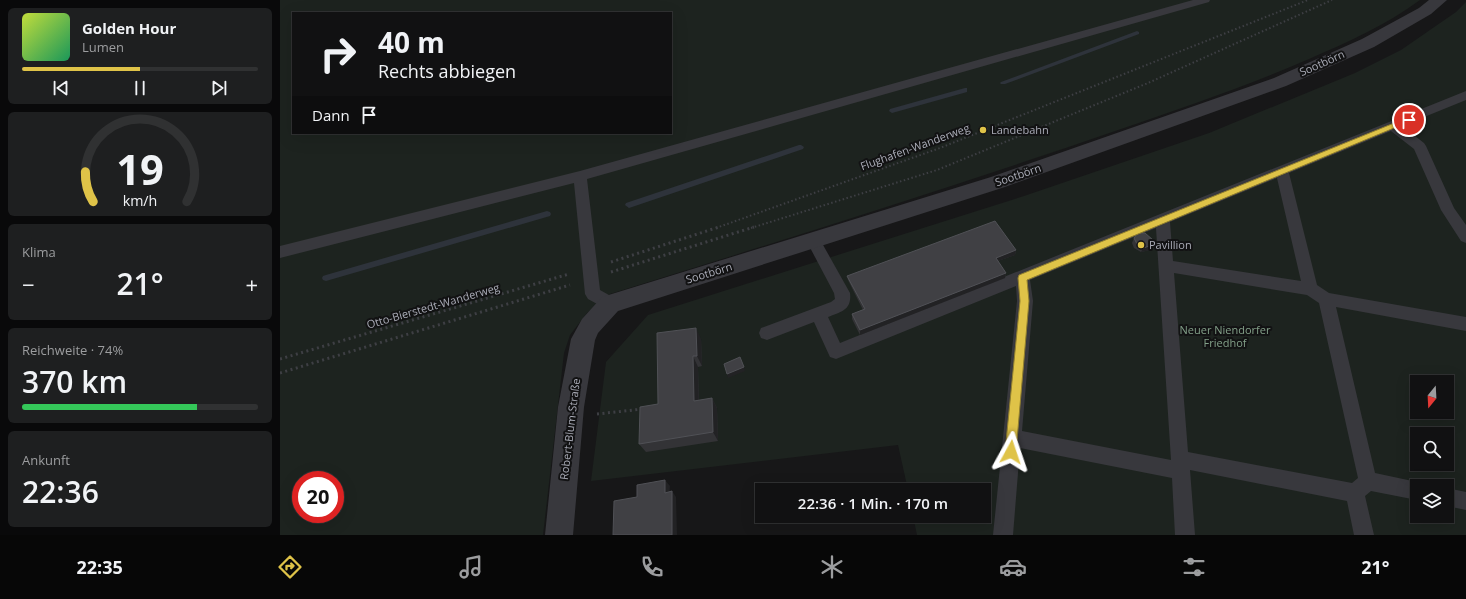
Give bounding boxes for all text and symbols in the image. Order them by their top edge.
text: Golden Hour [82,18,176,38]
text: 40 m [378,23,445,61]
icon: right [312,28,364,80]
text: Lumen [82,38,124,56]
street label: Sootbörn [1297,46,1347,79]
text: Rechts abbiegen [378,59,516,83]
icon: previous [50,77,72,99]
icon: pause [129,77,151,99]
icon: next [208,77,230,99]
pin [1392,103,1426,137]
icon: arrive [358,104,380,126]
text: Dann [312,105,350,125]
icon: arrive [1398,109,1420,131]
street label: Flughafen-Wanderweg [858,120,972,173]
place label: Landebahn [991,122,1049,137]
marker: Landebahn [978,125,988,135]
text: 19 [116,141,164,197]
street label: Sootbörn [993,160,1043,189]
text: km/h [123,190,157,209]
place label: Pavillion [1149,237,1192,252]
marker: Pavillion [1136,240,1146,250]
text: Klima [22,243,56,261]
street label: Sootbörn [684,258,734,287]
text: 21° [116,263,164,304]
text: − [22,269,35,299]
text: + [245,269,258,299]
street label: Otto-Bierstedt-Wanderweg [365,279,501,332]
park label: Neuer Niendorfer Friedhof [1180,322,1271,350]
text: Reichweite · 74% [22,341,123,359]
text: 370 km [22,361,127,402]
north arrow [1410,375,1454,419]
map controls [1410,375,1454,523]
street label: Robert-Blum-Straße [556,377,583,481]
button: search [1410,427,1454,471]
position arrow [990,431,1032,473]
text: Ankunft [22,451,70,469]
text: 22:36 [22,471,99,512]
speed limit sign: 20 [292,471,344,523]
button: layers [1410,479,1454,523]
text: 22:36 · 1 Min. · 170 m [798,493,948,513]
icon: directions [276,553,304,581]
icon: music [457,553,485,581]
icon: phone [638,553,666,581]
icon: climate [818,553,846,581]
icon: car [999,553,1027,581]
icon: filters [1180,553,1208,581]
text: 22:35 [76,555,123,579]
text: 21° [1361,555,1390,579]

